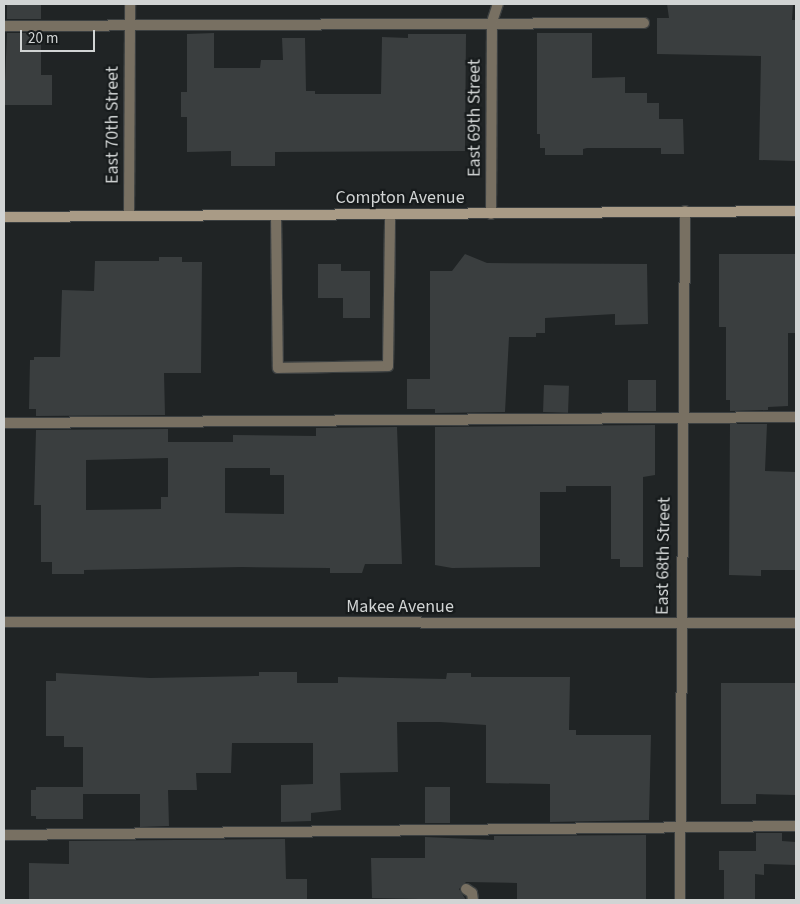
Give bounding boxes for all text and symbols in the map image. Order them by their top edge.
scale bar [22,20,98,52]
text: 20 m [28,28,58,49]
street label: East 69th Street [464,59,486,177]
street label: East 70th Street [102,66,124,184]
street label: Compton Avenue [335,187,465,209]
street label: East 68th Street [652,497,676,615]
street label: Makee Avenue [346,596,454,618]

